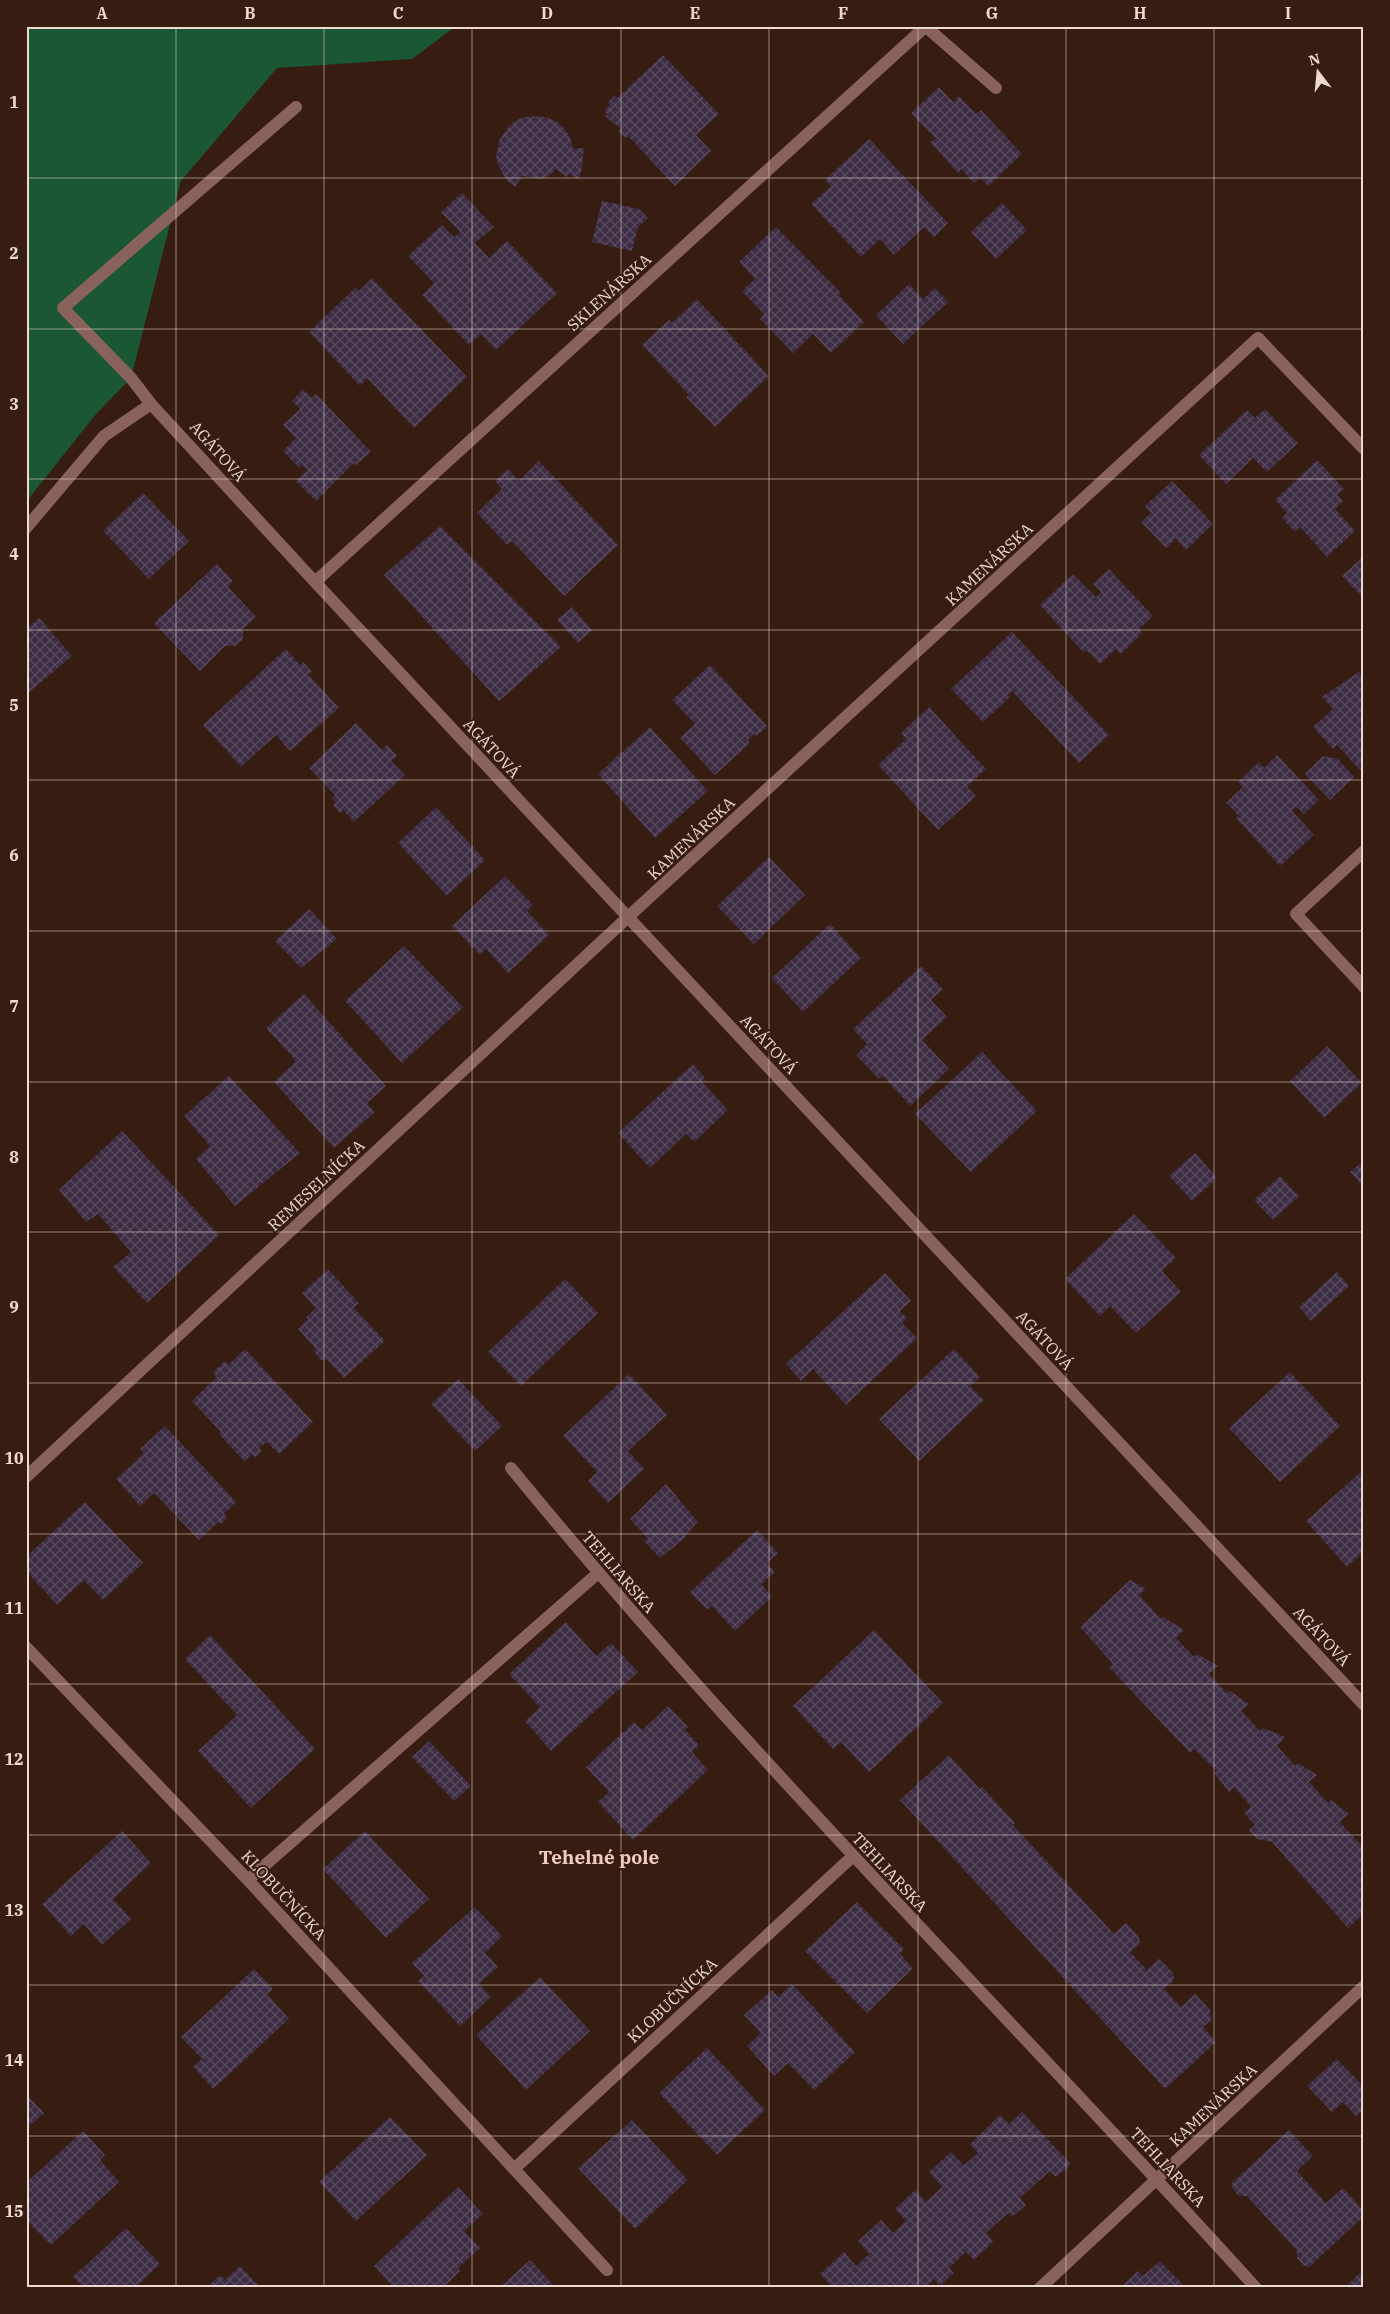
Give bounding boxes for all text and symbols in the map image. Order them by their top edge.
text: A [96,3,108,23]
text: B [244,3,256,23]
text: C [393,3,403,23]
text: D [541,3,553,23]
text: E [690,3,700,23]
text: F [838,3,848,23]
text: G [986,3,998,23]
text: H [1134,3,1147,23]
text: I [1285,3,1291,23]
north arrow [1292,48,1342,98]
text: N [1307,49,1322,70]
text: 1 [9,92,19,112]
text: 2 [9,243,19,263]
street label: SKLENÁRSKA [562,248,655,335]
text: 3 [9,394,19,414]
street label: AGÁTOVÁ [186,416,251,485]
street label: KAMENÁRSKA [940,518,1037,610]
text: 4 [9,544,19,564]
text: 5 [9,695,19,715]
street label: AGÁTOVÁ [459,713,525,782]
street label: KAMENÁRSKA [642,792,739,884]
text: 6 [9,845,19,865]
text: 7 [9,996,19,1016]
street label: AGÁTOVÁ [736,1009,802,1078]
street label: REMESELNÍCKA [263,1134,369,1235]
text: 8 [9,1147,19,1167]
text: 9 [9,1297,19,1317]
street label: AGÁTOVÁ [1012,1305,1078,1374]
text: 10 [4,1448,24,1468]
street label: TEHLIARSKA [578,1527,660,1617]
text: 11 [4,1598,24,1618]
street label: AGÁTOVÁ [1289,1601,1355,1670]
text: 12 [4,1749,24,1769]
street label: TEHLIARSKA [848,1828,932,1916]
street label: KLOBUČNÍCKA [237,1845,331,1944]
district label: Tehelné pole [539,1845,660,1869]
text: 13 [4,1900,24,1920]
street label: KLOBUČNÍCKA [622,1953,721,2047]
text: 14 [4,2050,24,2070]
street label: KAMENÁRSKA [1164,2059,1261,2151]
street label: TEHLIARSKA [1126,2123,1210,2211]
text: 15 [4,2201,24,2221]

